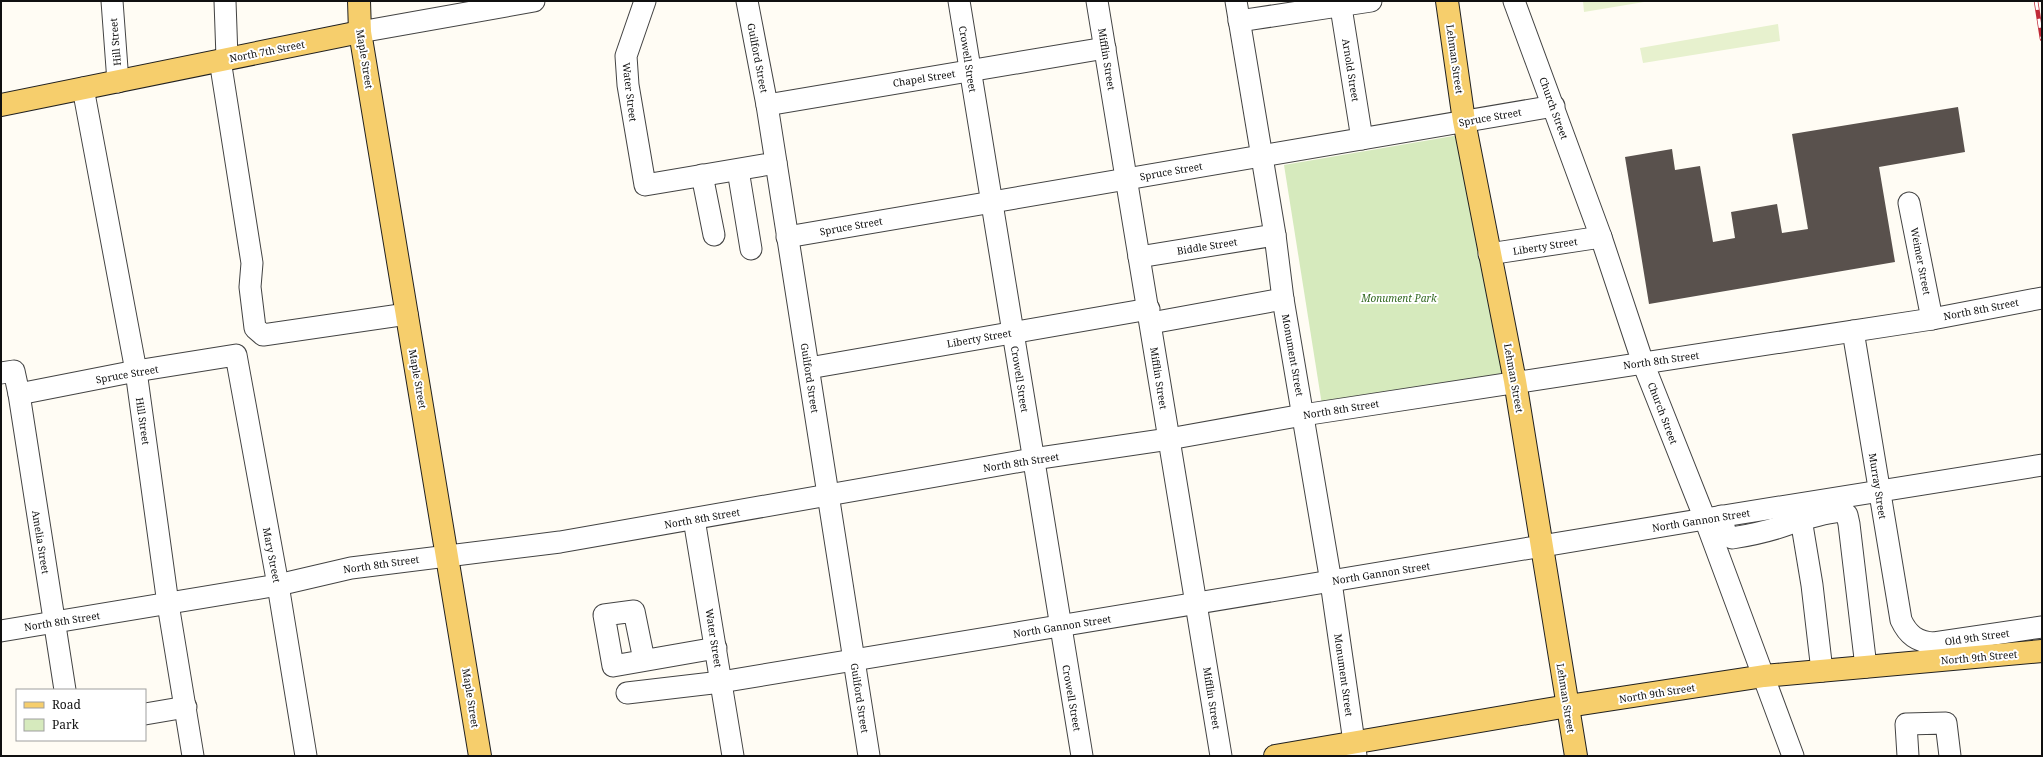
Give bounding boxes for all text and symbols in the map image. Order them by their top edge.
street label: Hill Street [106,17,124,66]
street label: Guilford Street [744,22,772,94]
street label: Lehman Street [1443,23,1467,95]
street label: Crowell Street [956,25,980,94]
street label: Mifflin Street [1095,27,1119,92]
street label: Maple Street [353,28,377,90]
street label: North 7th Street [228,37,306,65]
street label: Arnold Street [1339,37,1363,103]
street label: Water Street [619,62,641,123]
street label: Chapel Street [892,66,957,90]
street label: Church Street [1536,75,1572,142]
street label: Spruce Street [1458,105,1523,129]
street label: Spruce Street [1139,159,1204,183]
street label: Spruce Street [819,214,884,238]
street label: Weimer Street [1908,226,1934,296]
street label: Biddle Street [1176,234,1239,258]
street label: Liberty Street [1512,234,1579,258]
park label: Monument Park [1360,291,1437,305]
street label: North 8th Street [1942,295,2020,323]
street label: Monument Street [1279,313,1307,398]
street label: Liberty Street [946,325,1013,351]
street label: Guilford Street [798,342,823,414]
street label: Lehman Street [1501,342,1527,414]
street label: Crowell Street [1008,345,1032,414]
street label: Mifflin Street [1147,346,1171,411]
street label: Maple Street [406,348,430,410]
street label: North 8th Street [1622,348,1700,372]
street label: Spruce Street [95,362,160,386]
street label: Church Street [1645,380,1681,446]
street label: Hill Street [133,396,153,446]
street label: North 8th Street [1302,396,1380,422]
street label: North 8th Street [982,449,1060,475]
street label: Murray Street [1866,452,1890,520]
street label: North 8th Street [663,504,741,532]
street label: North Gannon Street [1651,505,1751,535]
street label: Amelia Street [29,509,53,575]
street label: Mary Street [260,526,284,584]
street label: North 8th Street [342,552,420,576]
street label: North Gannon Street [1331,558,1431,588]
street label: North 8th Street [23,608,101,634]
street label: Water Street [702,608,726,669]
street label: North Gannon Street [1012,611,1112,641]
street label: Old 9th Street [1944,625,2011,648]
street label: Monument Street [1331,633,1357,718]
street label: North 9th Street [1940,647,2018,667]
street label: Guilford Street [848,662,873,734]
street label: Lehman Street [1554,662,1578,734]
street label: Crowell Street [1059,664,1085,733]
street label: Mifflin Street [1200,666,1224,731]
street label: Maple Street [459,667,483,729]
street label: North 9th Street [1618,680,1696,706]
legend [16,689,146,741]
text: Road [52,696,82,713]
text: Park [52,716,80,733]

